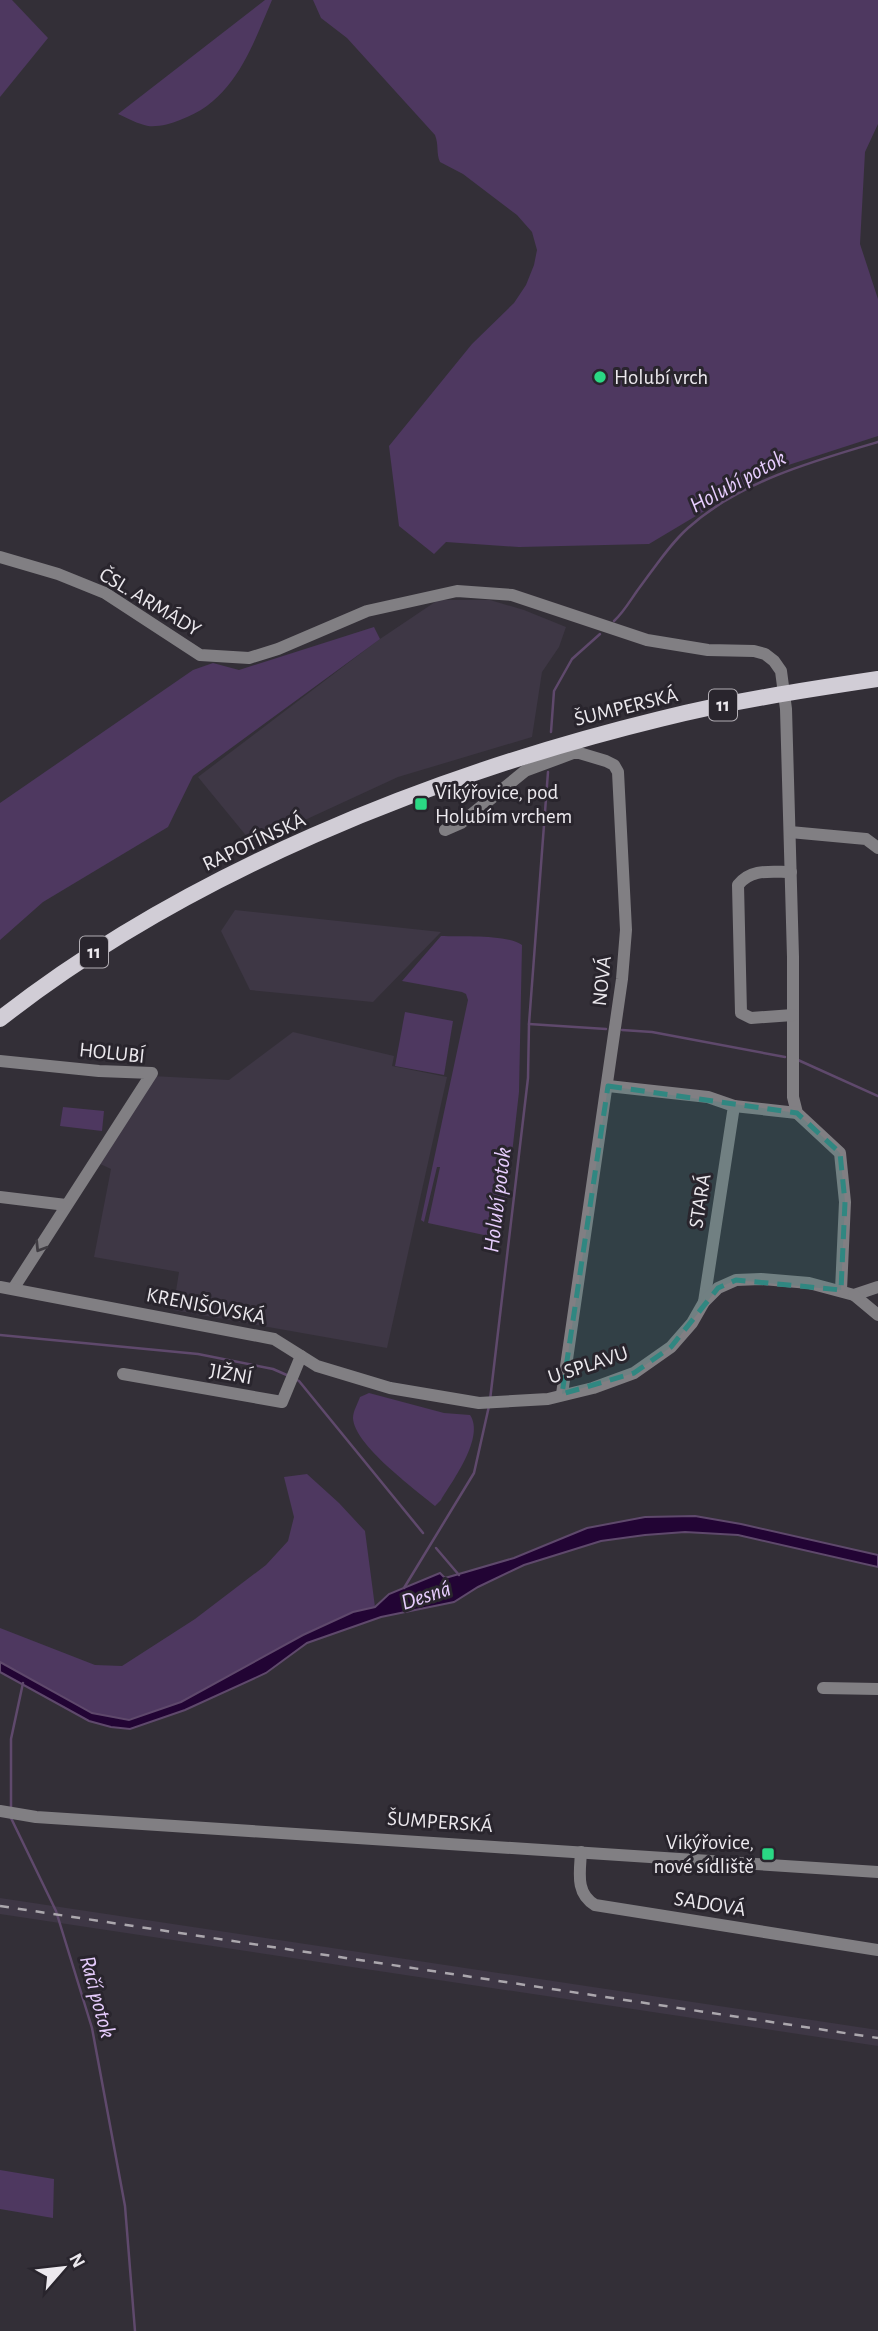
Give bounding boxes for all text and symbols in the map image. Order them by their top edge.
place label: Holubí vrch [614,367,708,388]
marker: Holubí vrch [592,369,608,385]
water label: Holubí potok [686,446,790,518]
street label: ČSL. ARMÁDY [96,562,205,640]
street label: ŠUMPERSKÁ [572,682,680,730]
road number: 11 [709,690,737,720]
place label: Vikýřovice, pod Holubím vrchem [435,782,572,827]
marker: Vikýřovice, pod Holubím vrchem [413,796,429,812]
street label: RAPOTÍNSKÁ [198,807,309,875]
road number: 11 [80,936,108,968]
street label: NOVÁ [587,955,615,1007]
street label: HOLUBÍ [78,1037,147,1067]
water label: Holubí potok [480,1146,516,1254]
street label: STARÁ [683,1172,715,1230]
one-way arrow [35,1240,48,1253]
street label: KRENIŠOVSKÁ [145,1282,268,1328]
street label: U SPLAVU [545,1342,631,1388]
street label: JIŽNÍ [208,1358,255,1388]
water label: Desná [398,1577,454,1615]
street label: ŠUMPERSKÁ [386,1806,494,1836]
place label: Vikýřovice, nové sídliště [654,1832,754,1877]
marker: Vikýřovice, nové sídliště [760,1846,776,1862]
street label: SADOVÁ [673,1886,748,1920]
water label: Račí potok [75,1953,119,2041]
north arrow [28,2233,98,2303]
text: N [65,2250,88,2271]

